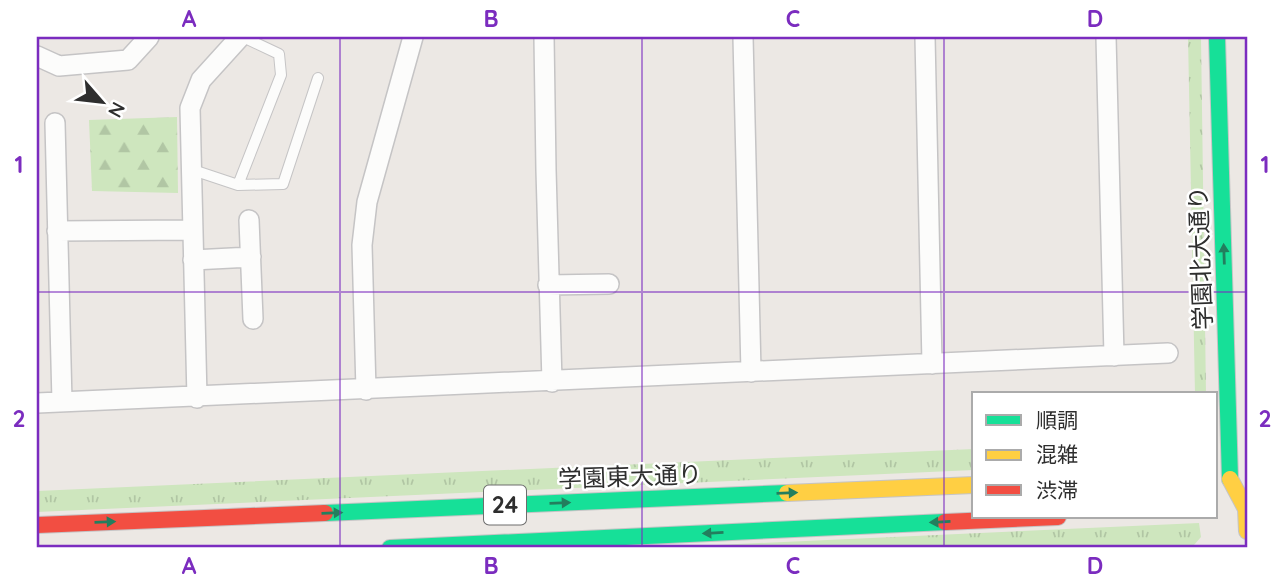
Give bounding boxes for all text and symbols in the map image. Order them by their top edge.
text: A [182,4,197,33]
text: B [483,4,499,33]
text: C [786,4,800,33]
text: D [1087,4,1103,33]
north arrow [66,66,136,136]
text: N [103,98,131,122]
text: 1 [15,150,23,179]
text: 1 [1261,150,1269,179]
street label: 学園北大通り [1182,186,1218,331]
one-way arrow [1218,243,1230,265]
legend [972,392,1218,518]
text: 2 [12,404,26,433]
text: 2 [1258,404,1272,433]
text: 順調 [1036,407,1078,433]
text: 混雑 [1036,441,1078,467]
street label: 学園東大通り [557,458,702,494]
text: 渋滞 [1036,477,1078,503]
road number: 24 [484,485,526,524]
one-way arrow [776,488,798,499]
one-way arrow [549,497,571,508]
one-way arrow [321,507,343,518]
one-way arrow [94,517,116,528]
one-way arrow [929,517,951,528]
one-way arrow [702,528,724,539]
text: A [182,551,197,580]
text: B [483,551,499,580]
text: C [786,551,800,580]
text: D [1087,551,1103,580]

